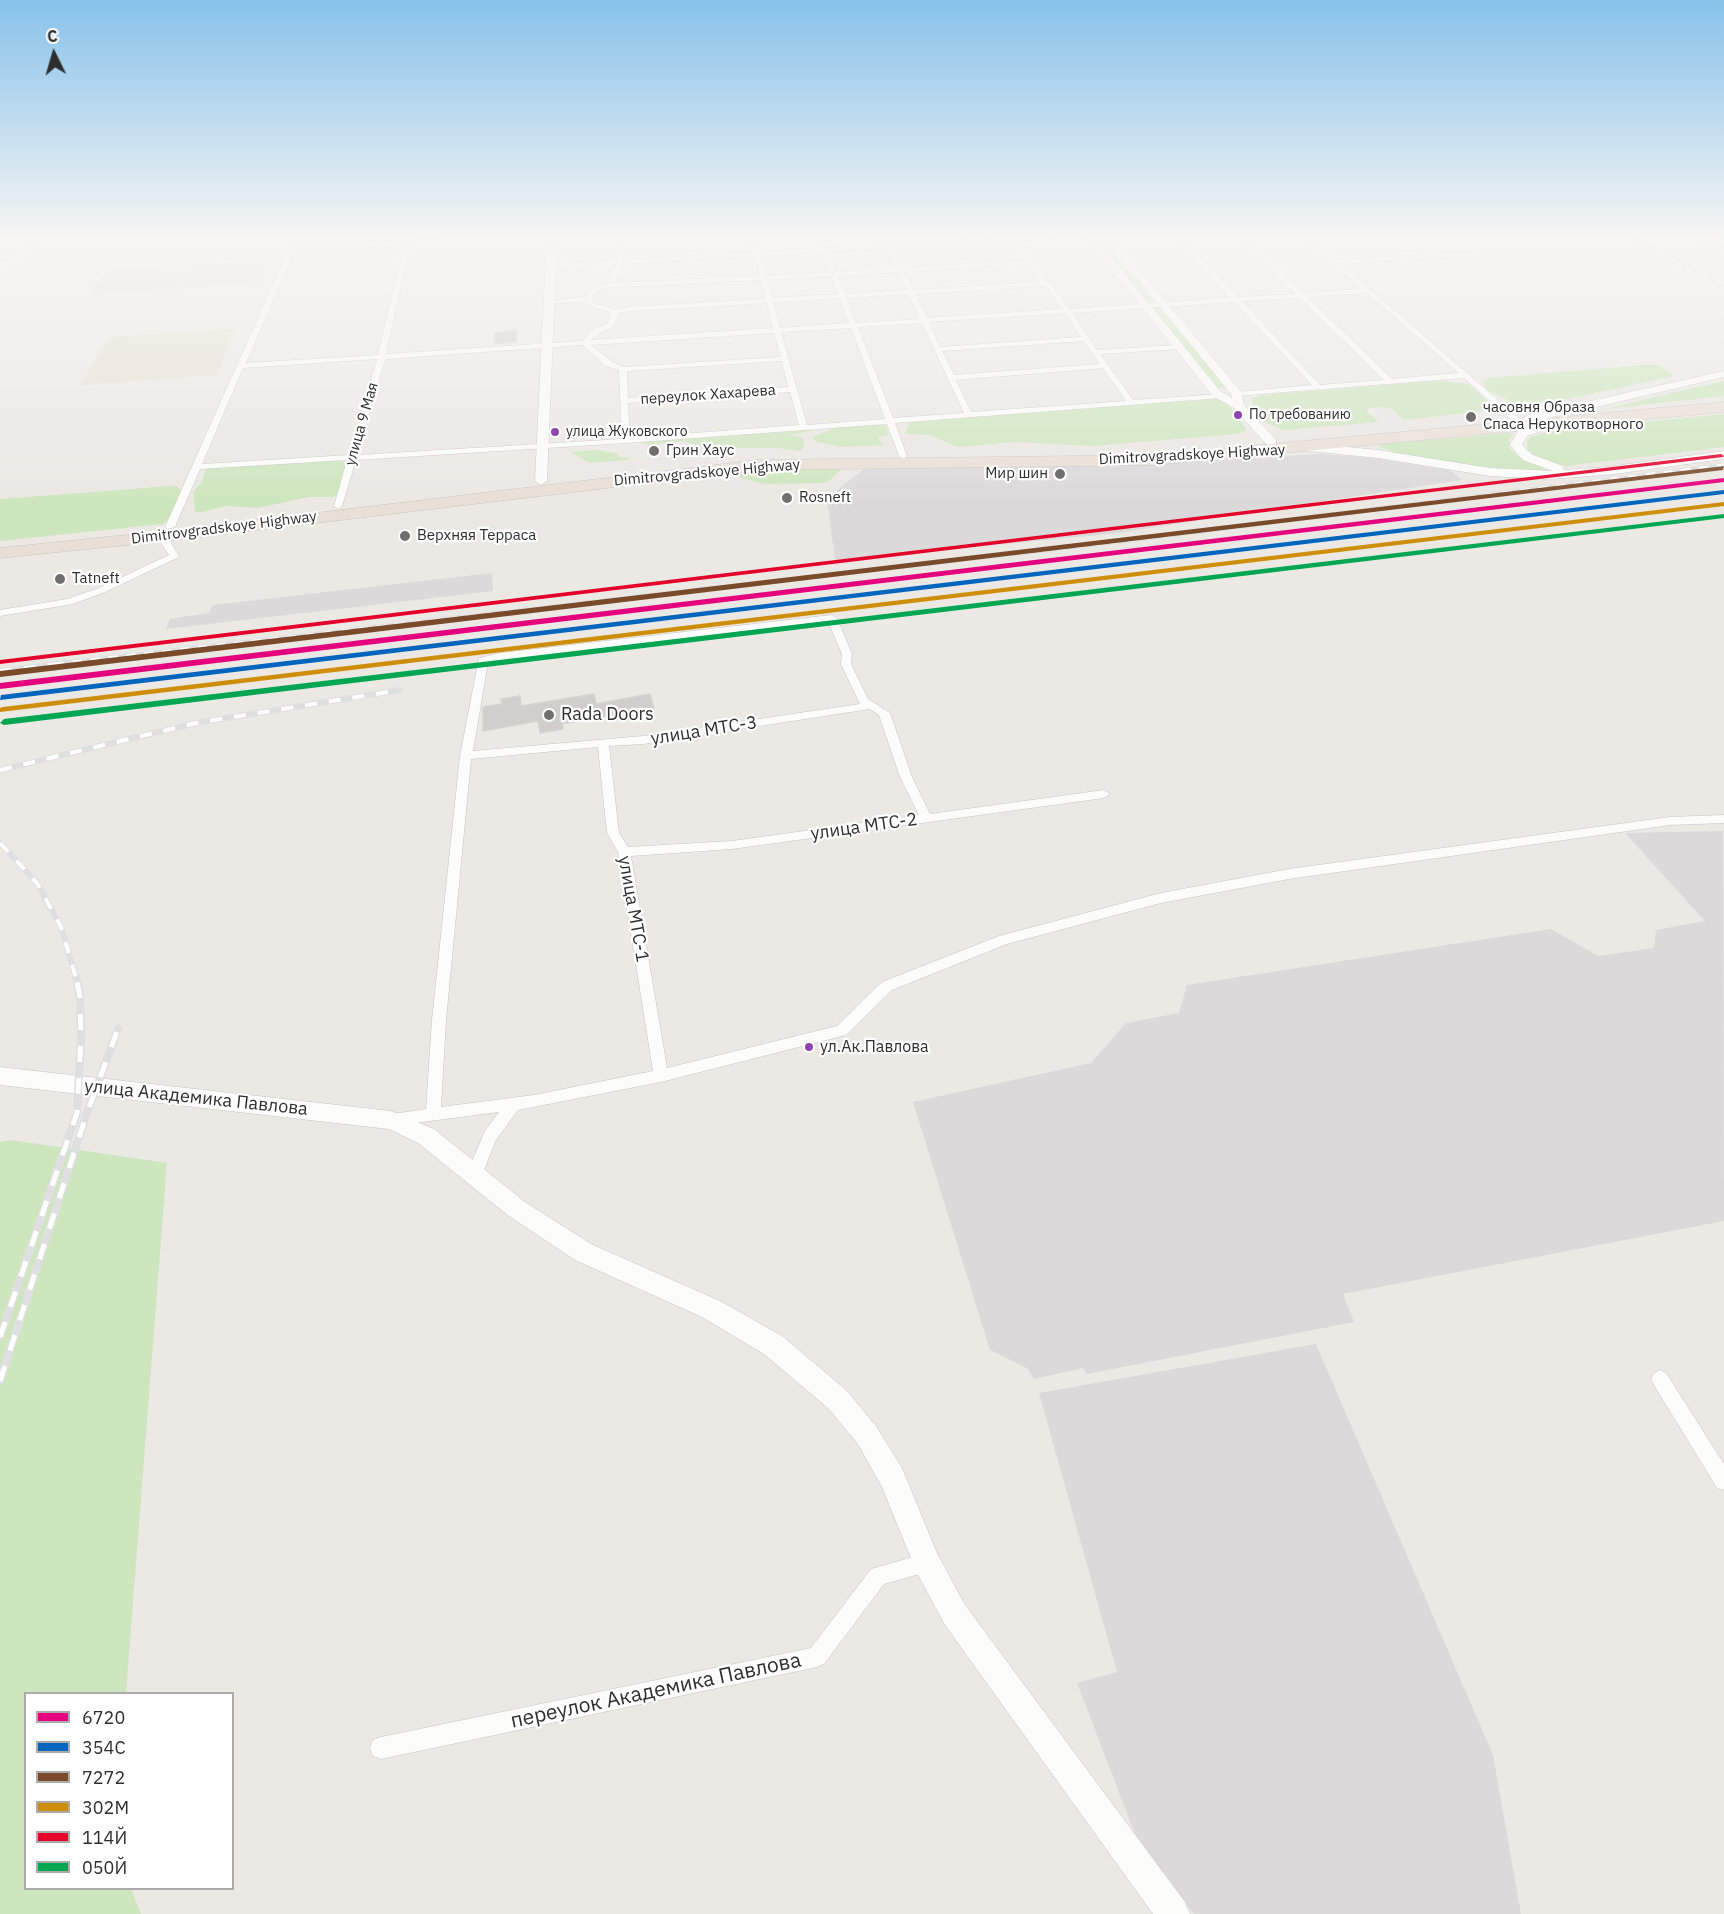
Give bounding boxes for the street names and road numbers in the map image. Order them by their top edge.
street label: улица 9 Мая [342,380,382,468]
street label: переулок Хахарева [640,381,776,409]
street label: Dimitrovgradskoye Highway [1098,441,1286,469]
street label: Dimitrovgradskoye Highway [613,456,801,490]
street label: Dimitrovgradskoye Highway [130,508,318,548]
street label: улица МТС-3 [649,712,759,750]
street label: улица МТС-2 [809,809,919,845]
street label: улица МТС-1 [613,854,653,964]
street label: улица Академика Павлова [83,1076,309,1120]
street label: переулок Академика Павлова [508,1648,804,1734]

